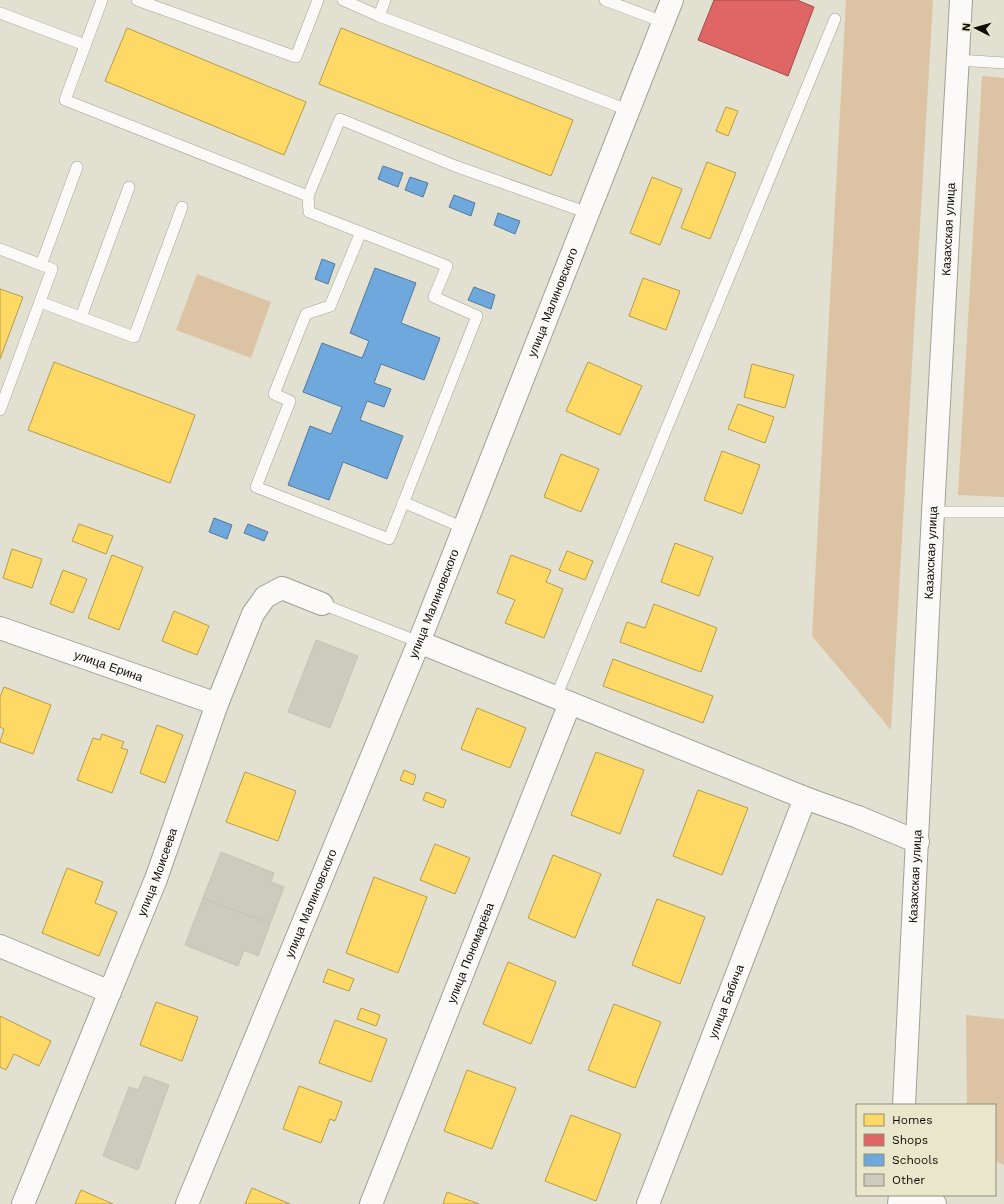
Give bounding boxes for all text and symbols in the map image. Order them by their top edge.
north arrow [956,8,996,48]
text: N [960,22,973,32]
street label: Казахская улица [939,182,958,276]
street label: улица Малиновского [525,246,581,359]
street label: Казахская улица [922,505,940,600]
street label: улица Малиновского [406,547,462,660]
street label: улица Ерина [72,648,145,685]
street label: улица Моисеева [135,826,180,918]
street label: Казахская улица [906,829,924,923]
street label: улица Малиновского [282,847,340,960]
street label: улица Пономарёва [444,900,497,1005]
street label: улица Бабича [706,962,747,1041]
legend [856,1104,996,1196]
text: Homes [892,1113,933,1127]
text: Shops [892,1133,928,1147]
text: Schools [892,1153,938,1167]
text: Other [892,1173,925,1187]

